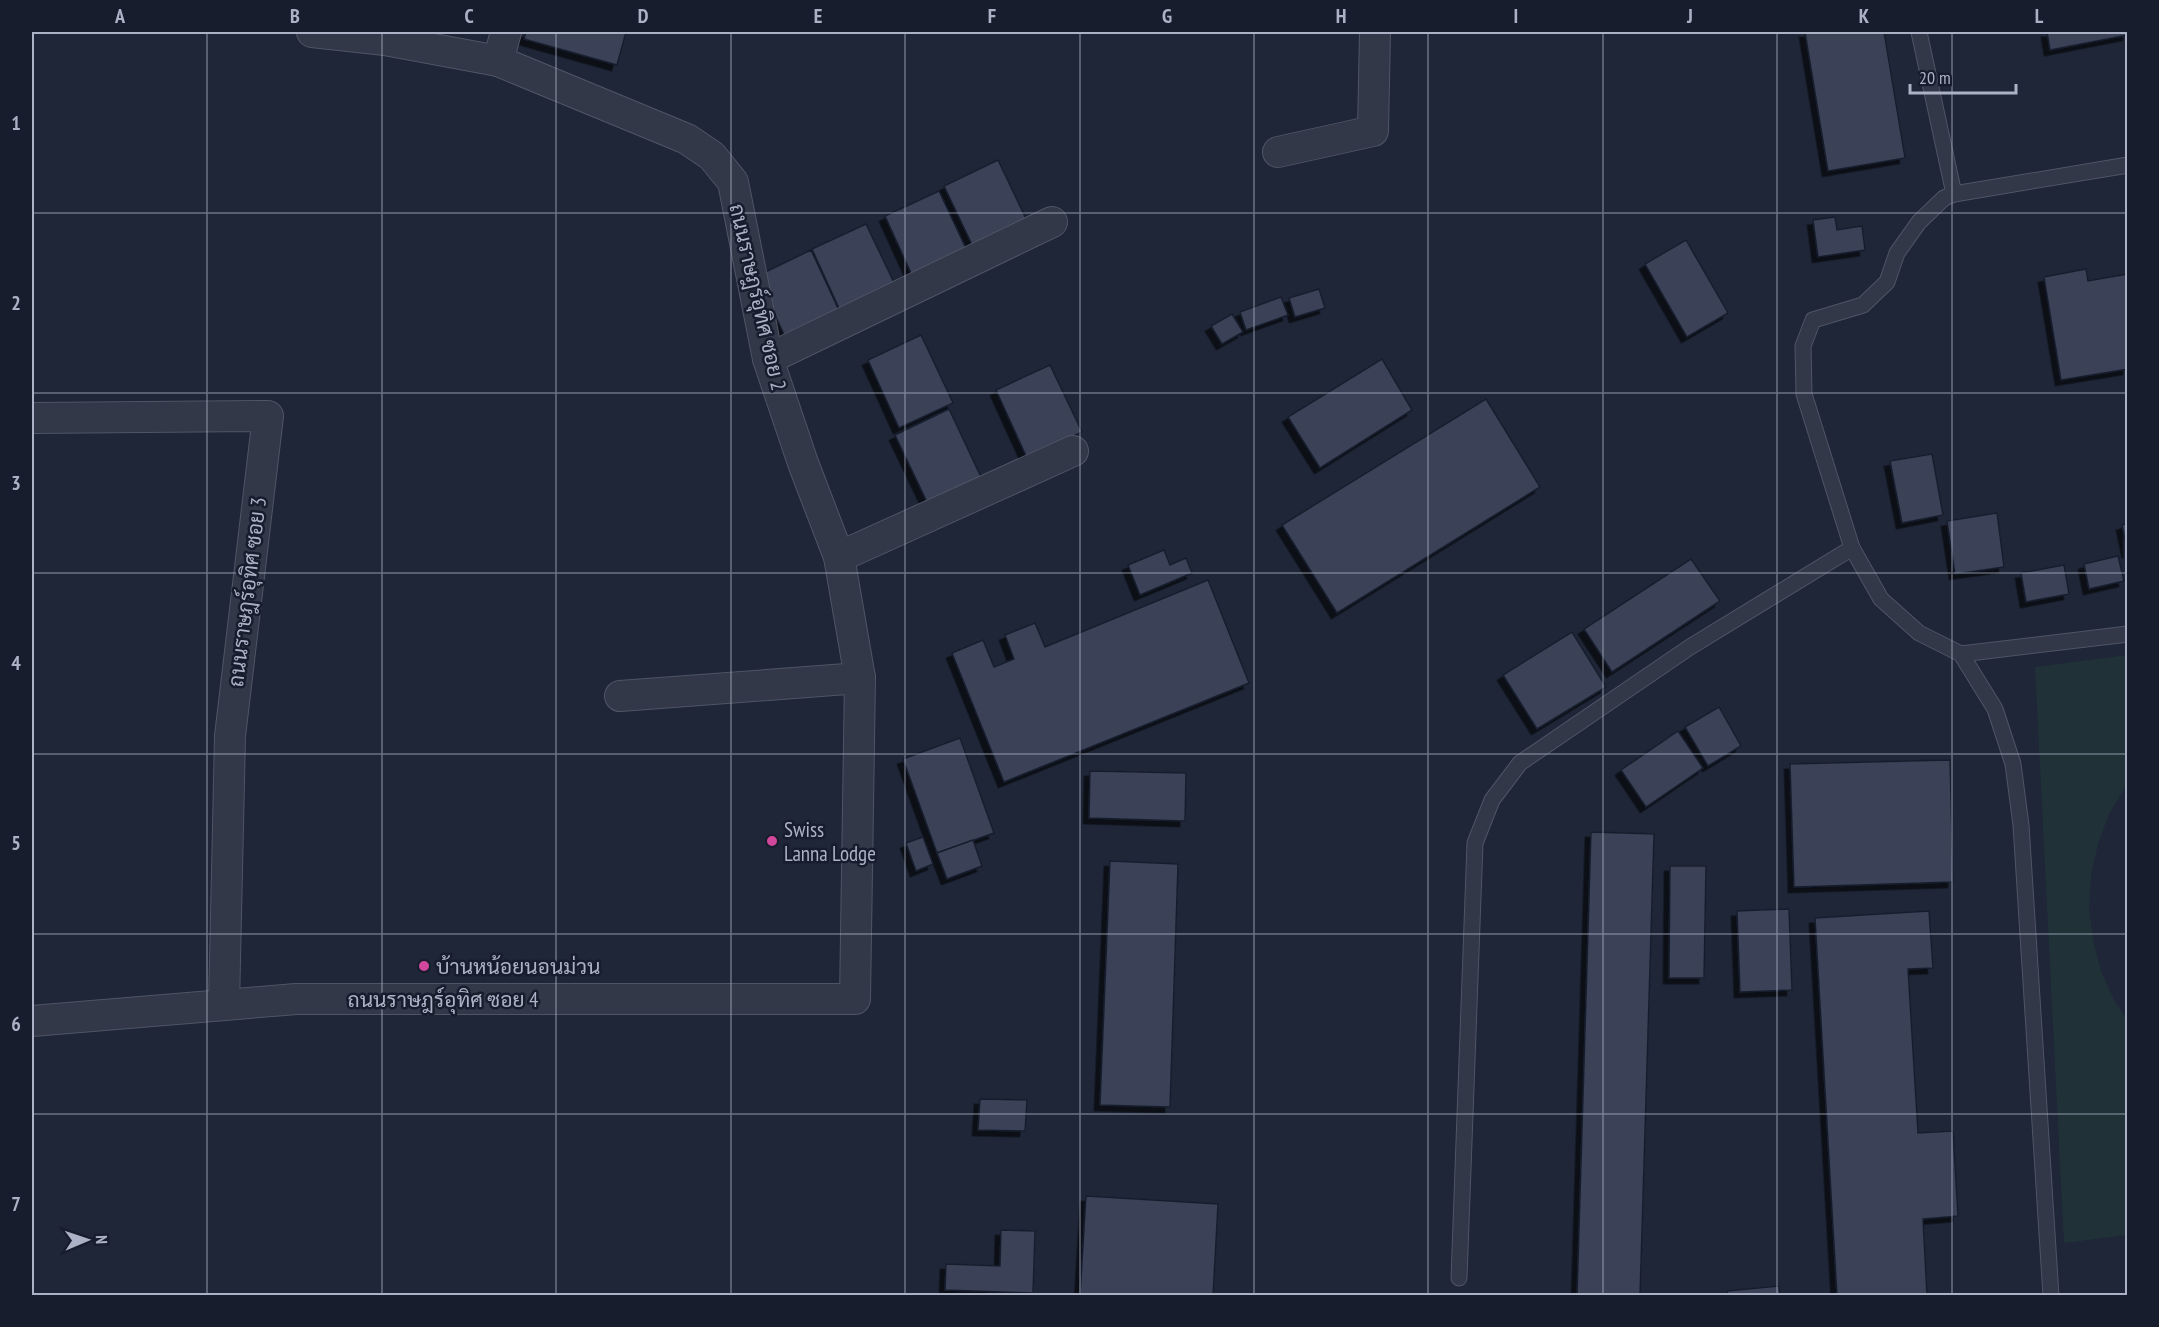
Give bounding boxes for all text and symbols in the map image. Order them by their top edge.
text: A [114,3,126,29]
text: B [290,3,300,29]
text: C [464,3,474,29]
text: D [638,3,649,29]
text: E [814,3,822,29]
text: F [988,3,996,29]
text: G [1162,3,1172,29]
text: H [1336,3,1346,29]
text: I [1514,3,1518,29]
text: J [1686,3,1693,29]
text: K [1859,3,1870,29]
text: L [2035,3,2044,29]
scale bar [1910,57,2016,95]
text: 20 m [1919,66,1951,89]
text: 1 [11,110,21,136]
street label: ถนนราษฎร์อุทิศ ซอย 2 [722,201,793,393]
text: 2 [11,290,21,316]
text: 3 [11,470,21,496]
street label: ถนนราษฎร์อุทิศ ซอย 3 [222,496,273,689]
text: 4 [11,650,21,676]
place label: Swiss Lanna Lodge [784,816,876,867]
text: 5 [11,830,21,856]
marker: Swiss Lanna Lodge [765,834,779,848]
place label: บ้านหน้อยนอนม่วน [436,953,600,980]
marker: บ้านหน้อยนอนม่วน [417,959,431,973]
street label: ถนนราษฎร์อุทิศ ซอย 4 [348,986,539,1014]
text: 6 [11,1011,21,1037]
text: 7 [11,1191,21,1217]
north arrow [57,1210,117,1270]
text: N [92,1235,112,1244]

